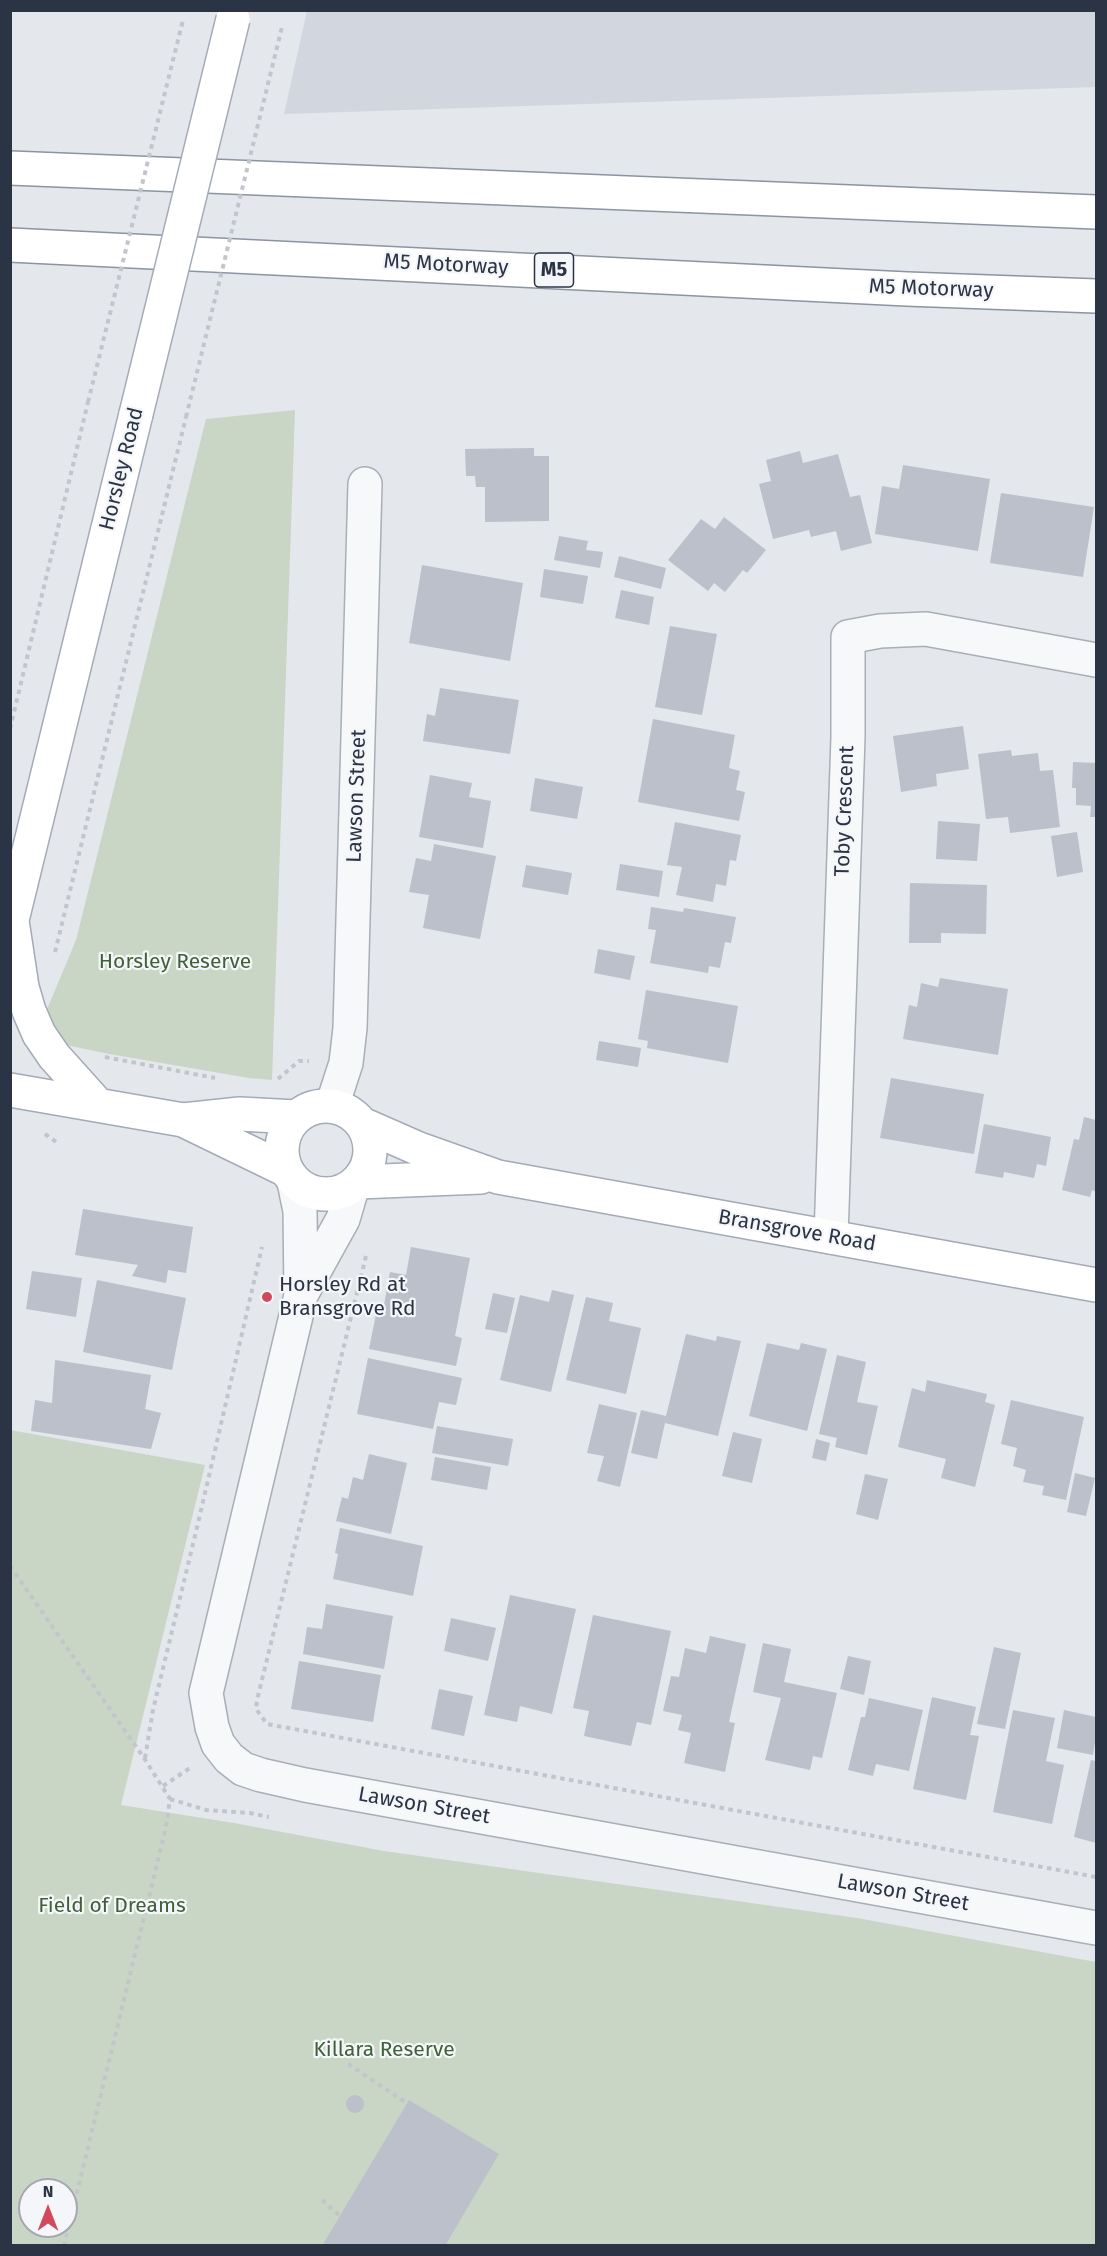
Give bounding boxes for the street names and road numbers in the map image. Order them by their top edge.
street label: M5 Motorway [383,249,509,281]
road number: M5 [534,253,574,287]
street label: M5 Motorway [868,274,994,304]
street label: Horsley Road [95,405,149,533]
street label: Lawson Street [342,729,372,863]
street label: Toby Crescent [830,745,860,877]
street label: Bransgrove Road [716,1205,878,1257]
street label: Lawson Street [356,1782,492,1830]
street label: Lawson Street [835,1869,971,1917]

